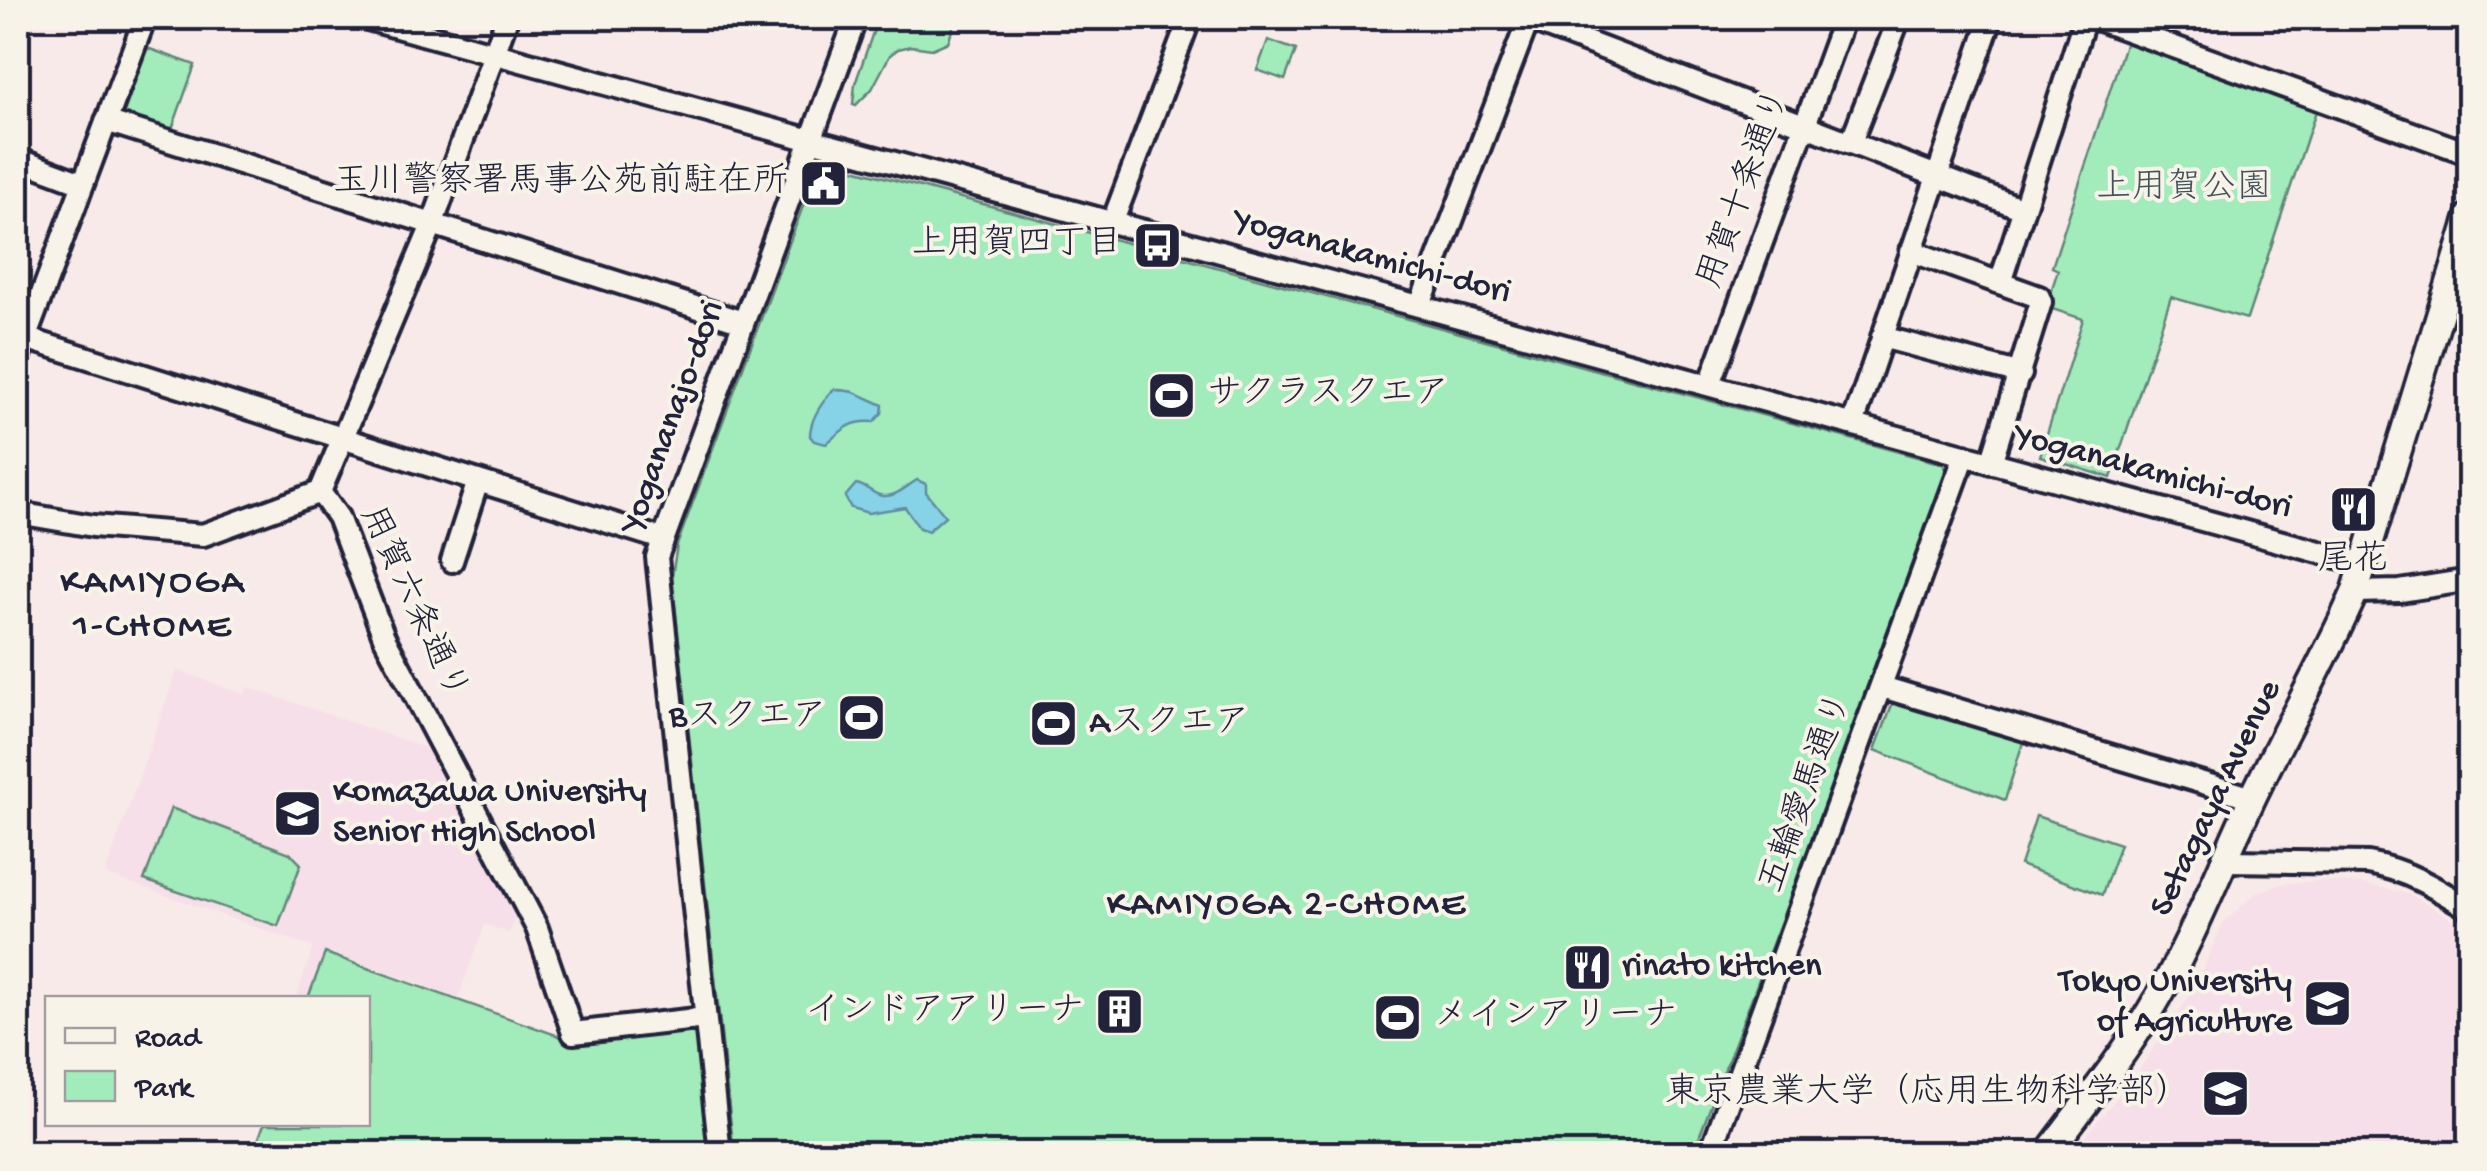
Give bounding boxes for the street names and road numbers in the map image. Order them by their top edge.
street label: 用賀十条通り [1689,83,1801,295]
street label: Yoganakamichi-dori [1226,201,1515,315]
street label: Yogananajo-dori [612,295,735,541]
street label: Yoganakamichi-dori [2007,416,2296,530]
street label: 用賀六条通り [349,499,477,708]
street label: Setagaya Avenue [2142,673,2292,924]
street label: 五輪愛馬通り [1751,687,1863,899]

